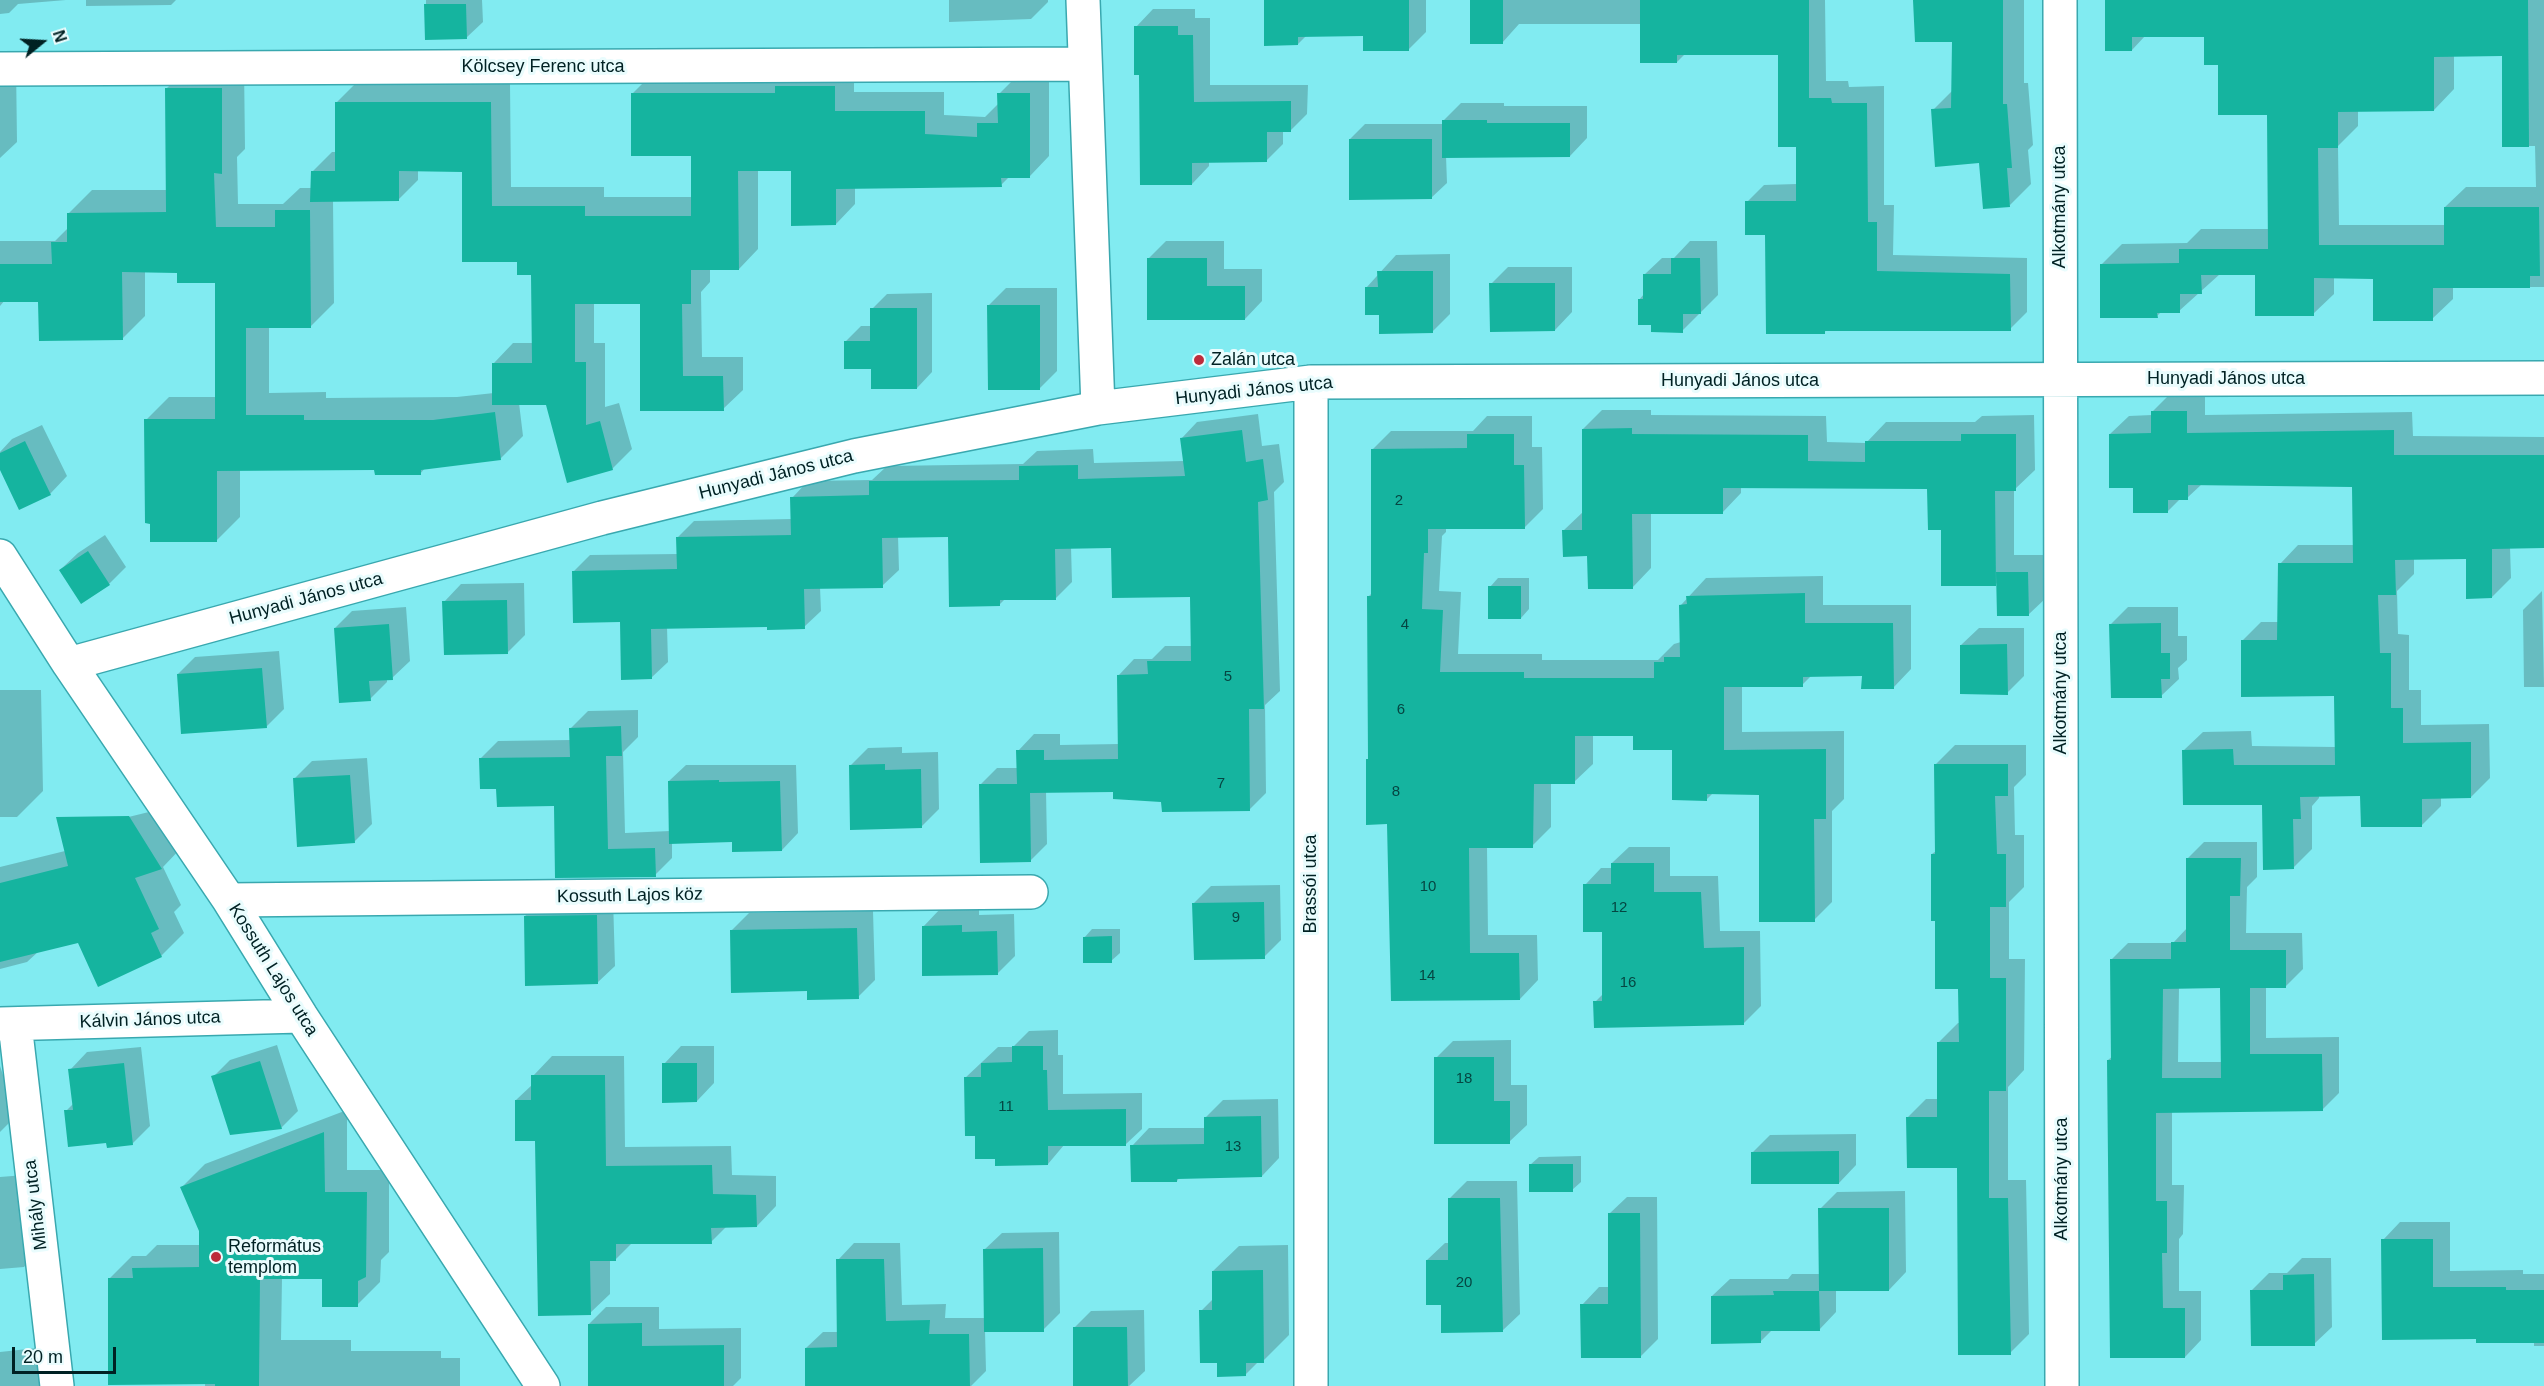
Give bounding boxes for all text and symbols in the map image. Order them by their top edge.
north arrow [12,12,72,72]
text: N [50,28,69,44]
street label: Kölcsey Ferenc utca [461,56,625,78]
street label: Alkotmány utca [2049,145,2071,269]
place label: Zalán utca [1211,349,1295,371]
marker: Zalán utca [1192,353,1206,367]
street label: Hunyadi János utca [2147,368,2305,390]
street label: Hunyadi János utca [1661,370,1819,392]
street label: Hunyadi János utca [1174,372,1334,410]
street label: Hunyadi János utca [697,445,855,505]
house number: 2 [1395,492,1403,510]
street label: Hunyadi János utca [227,568,385,630]
house number: 4 [1401,616,1409,634]
street label: Alkotmány utca [2050,631,2072,755]
house number: 5 [1224,668,1232,686]
house number: 6 [1397,701,1405,719]
house number: 7 [1217,775,1225,793]
house number: 8 [1392,783,1400,801]
street label: Brassói utca [1300,834,1322,934]
house number: 10 [1420,878,1436,896]
street label: Kossuth Lajos köz [557,884,703,908]
house number: 12 [1611,899,1627,917]
street label: Kossuth Lajos utca [224,900,322,1040]
house number: 9 [1232,909,1240,927]
house number: 14 [1419,967,1435,985]
house number: 16 [1620,974,1636,992]
street label: Kálvin János utca [79,1007,221,1033]
house number: 18 [1456,1070,1472,1088]
house number: 11 [998,1098,1014,1116]
street label: Alkotmány utca [2051,1117,2073,1241]
house number: 13 [1225,1138,1241,1156]
street label: Mihály utca [20,1159,52,1251]
place label: Református templom [228,1236,321,1278]
marker: Református templom [209,1250,223,1264]
house number: 20 [1456,1274,1472,1292]
scale bar [15,1335,118,1373]
text: 20 m [23,1347,63,1367]

